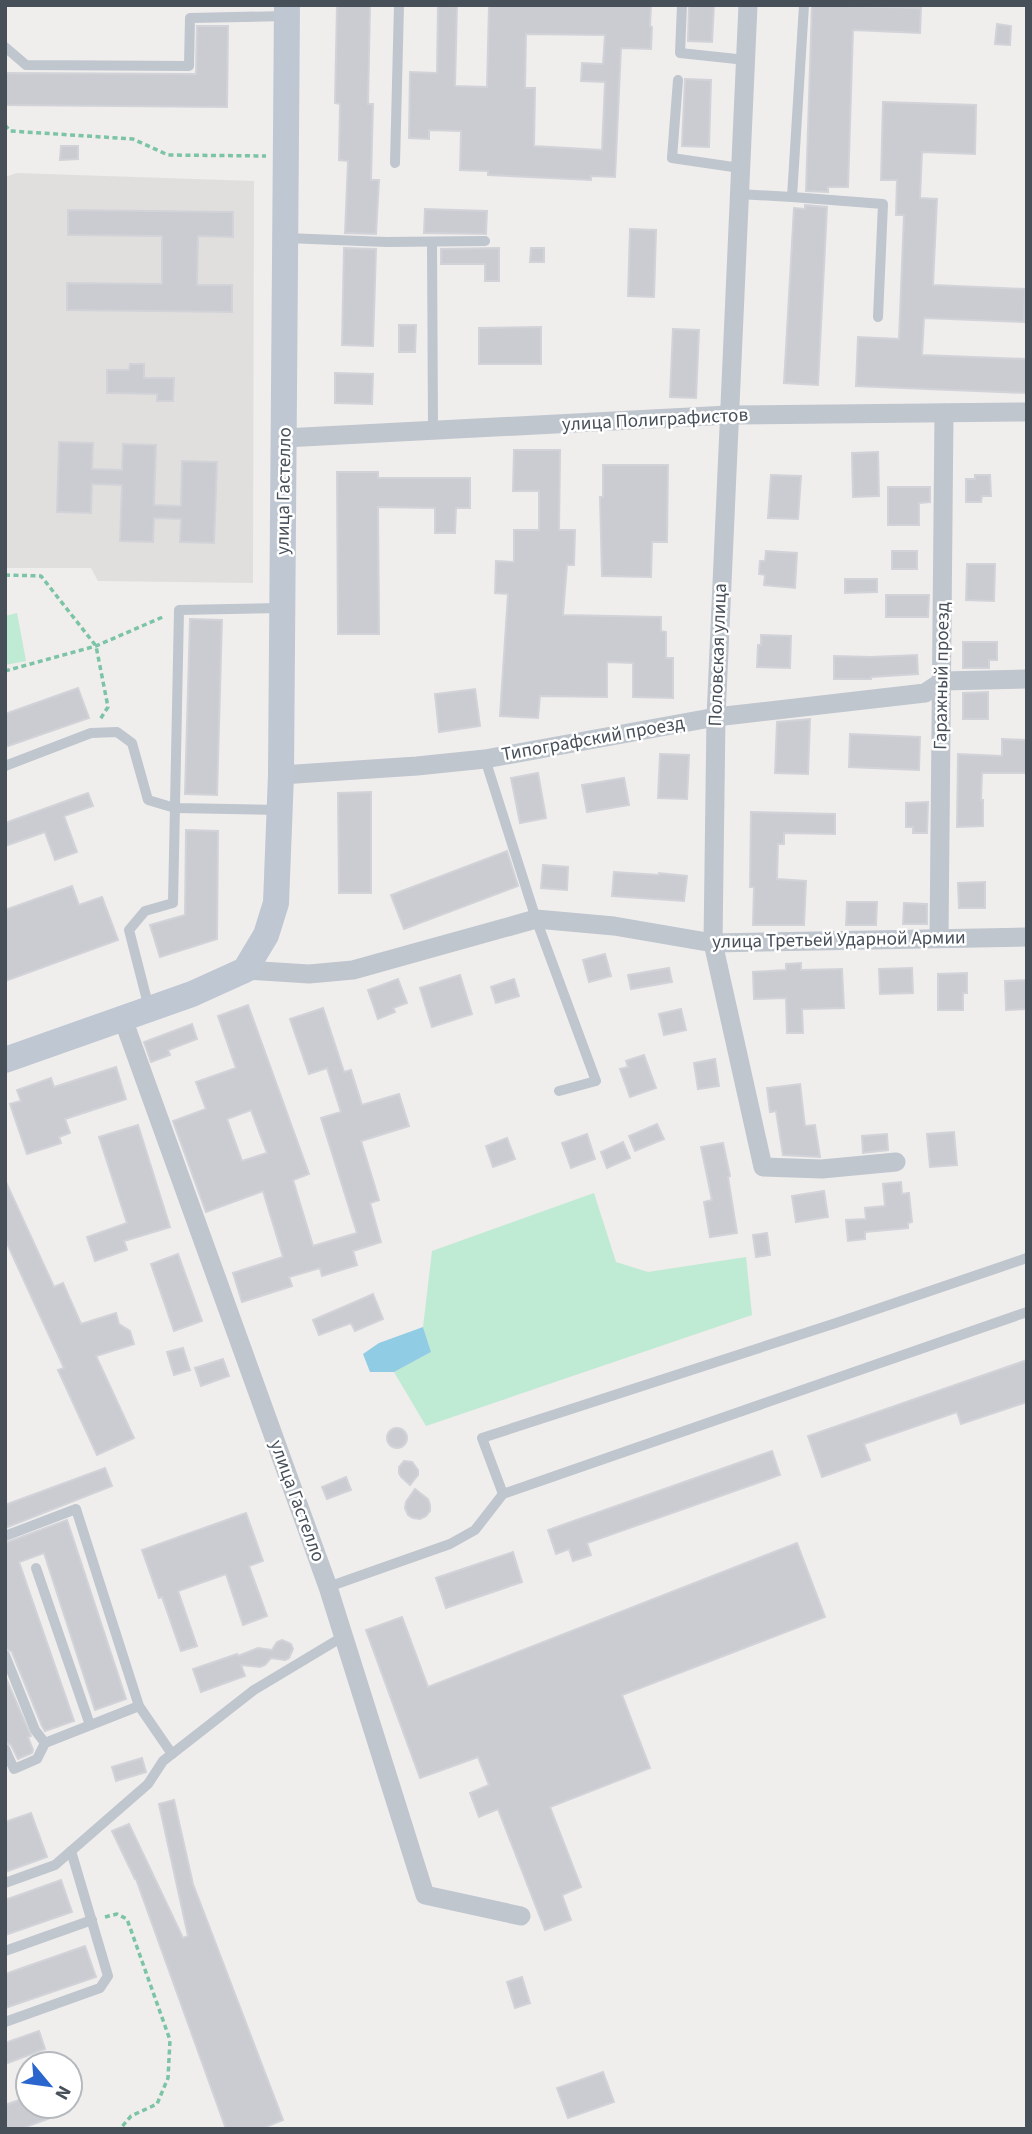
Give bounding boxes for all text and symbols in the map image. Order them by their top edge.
street label: улица Полиграфистов [561,402,749,438]
street label: улица Гастелло [269,427,299,555]
street label: Половская улица [702,583,734,727]
street label: Гаражный проезд [927,602,957,750]
street label: Типографский проезд [499,710,687,768]
street label: улица Третьей Ударной Армии [712,924,966,956]
street label: улица Гастелло [262,1436,332,1566]
north arrow [14,2050,84,2120]
text: N [48,2080,77,2105]

